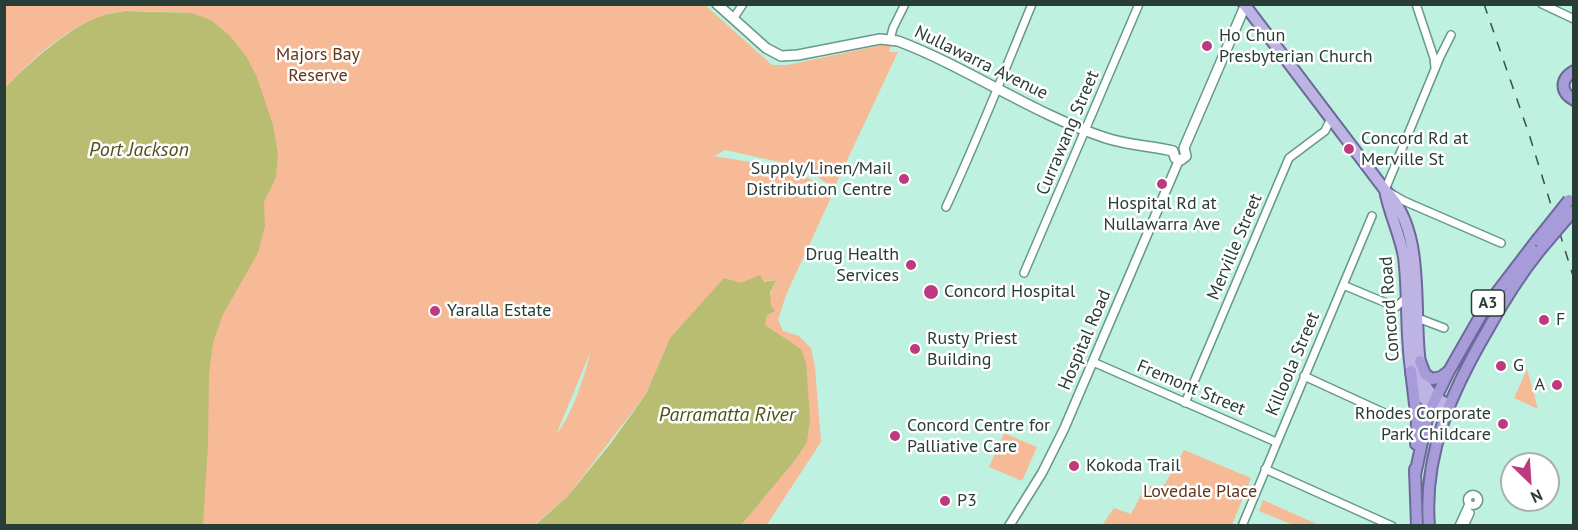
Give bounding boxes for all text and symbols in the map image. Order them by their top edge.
street label: Nullawarra Avenue [911,21,1051,105]
place label: Ho Chun Presbyterian Church [1219,25,1373,68]
marker: Ho Chun Presbyterian Church [1200,39,1214,53]
park label: Majors Bay Reserve [276,44,360,86]
street label: Currawang Street [1032,67,1104,199]
place label: Concord Rd at Merville St [1361,128,1468,170]
water label: Port Jackson [89,138,189,162]
marker: Concord Rd at Merville St [1342,142,1356,156]
place label: Supply/Linen/Mail Distribution Centre [746,158,892,201]
marker: Supply/Linen/Mail Distribution Centre [897,172,911,186]
marker: Hospital Rd at Nullawarra Ave [1155,177,1169,191]
street label: Merville Street [1203,191,1267,303]
place label: Hospital Rd at Nullawarra Ave [1104,193,1220,236]
place label: Drug Health Services [806,244,899,286]
street label: Concord Road [1376,256,1404,362]
marker: Drug Health Services [904,258,918,272]
place label: Concord Hospital [944,281,1075,303]
marker: Concord Hospital [922,283,940,301]
street label: Hospital Road [1054,286,1116,394]
road number: A3 [1472,290,1504,316]
place label: Yaralla Estate [447,300,551,322]
marker: Yaralla Estate [428,304,442,318]
street label: Killoola Street [1261,309,1325,419]
place label: F [1556,309,1565,331]
marker: F [1537,313,1551,327]
place label: Rusty Priest Building [927,328,1017,370]
marker: Rusty Priest Building [908,342,922,356]
street label: Fremont Street [1134,355,1248,421]
place label: G [1513,355,1524,377]
marker: G [1494,359,1508,373]
place label: A [1534,374,1545,396]
marker: A [1550,378,1564,392]
water label: Parramatta River [659,403,795,427]
place label: Rhodes Corporate Park Childcare [1355,403,1491,446]
place label: Concord Centre for Palliative Care [907,415,1050,458]
marker: Rhodes Corporate Park Childcare [1496,417,1510,431]
marker: Concord Centre for Palliative Care [888,429,902,443]
north arrow [1500,452,1560,512]
place label: Kokoda Trail [1086,455,1180,477]
marker: Kokoda Trail [1067,459,1081,473]
park label: Lovedale Place [1143,481,1257,503]
text: N [1528,485,1546,508]
place label: P3 [957,490,977,512]
marker: P3 [938,494,952,508]

